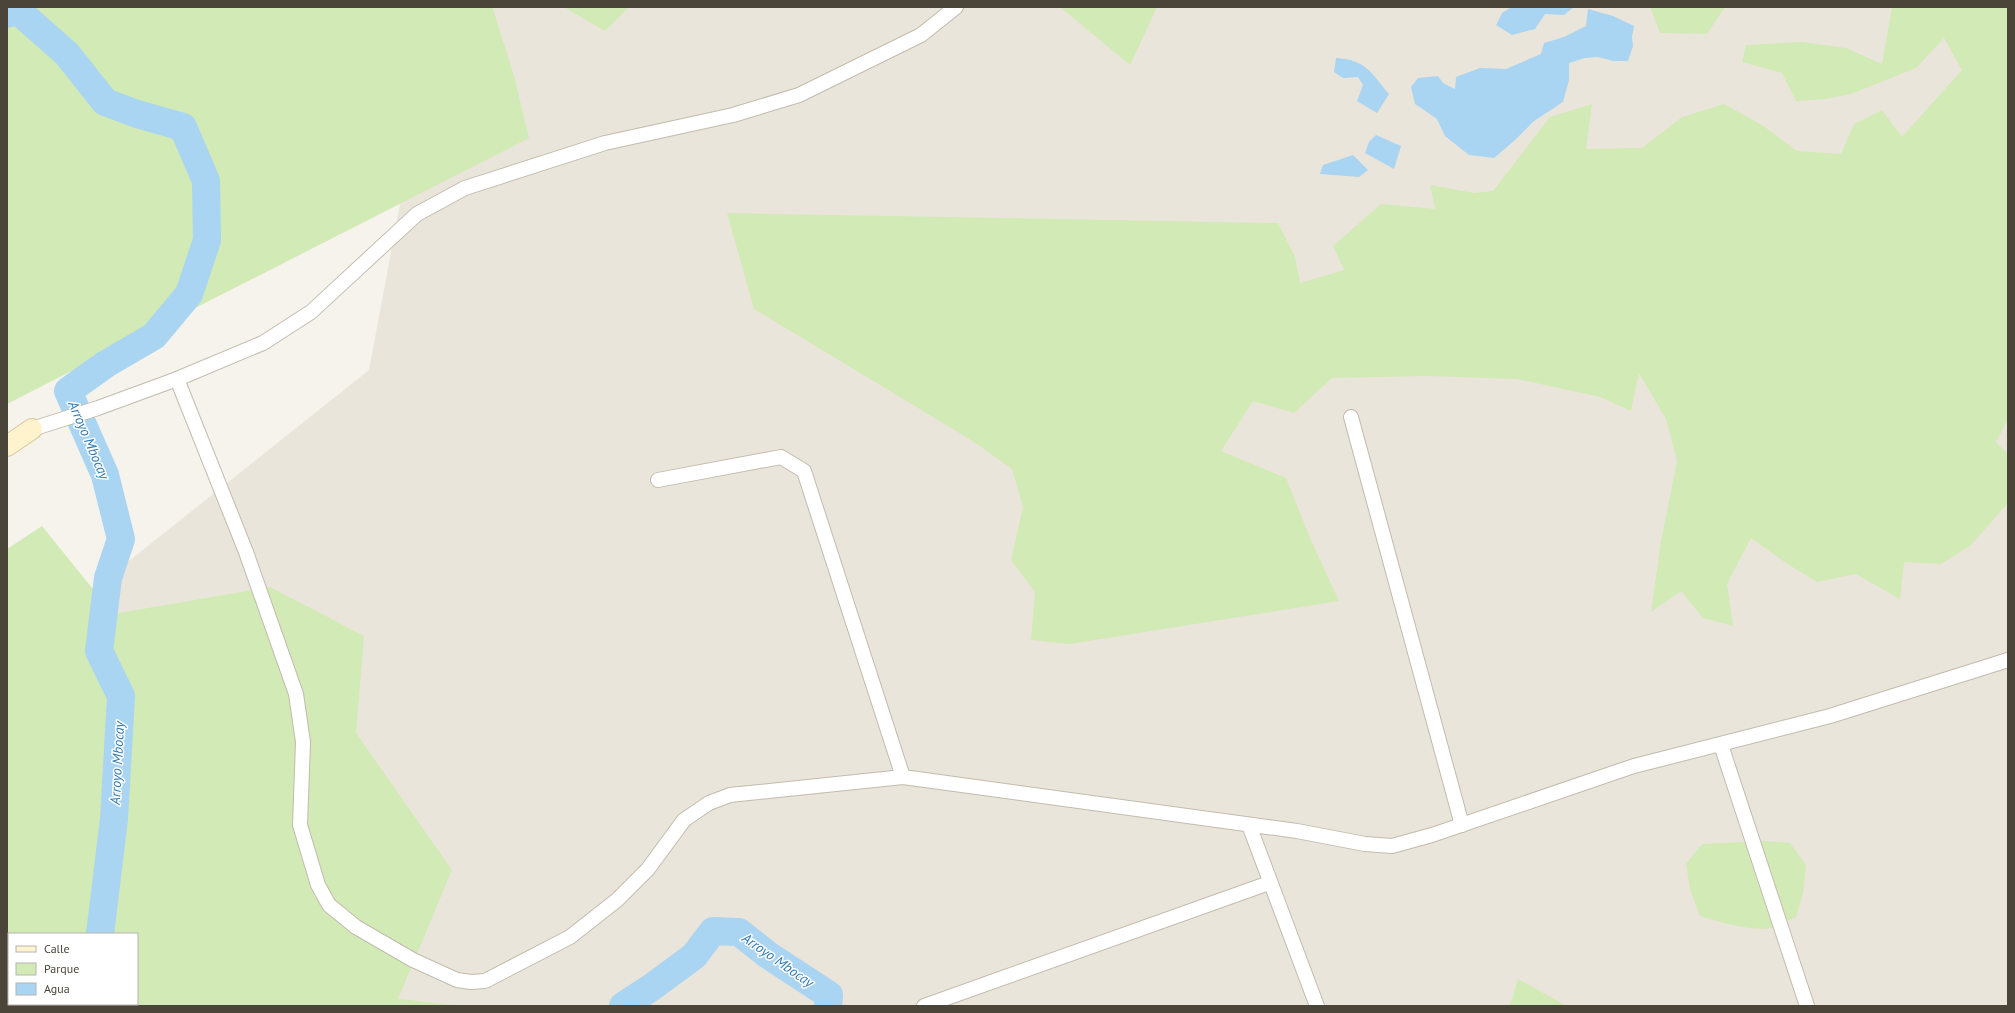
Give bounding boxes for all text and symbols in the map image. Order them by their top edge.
water label: Arroyo Mbocay [64,397,114,483]
water label: Arroyo Mbocay [106,720,128,806]
water label: Arroyo Mbocay [738,928,818,992]
legend [8,933,138,1005]
text: Calle [44,941,70,956]
text: Parque [44,961,79,976]
text: Agua [44,981,70,996]

